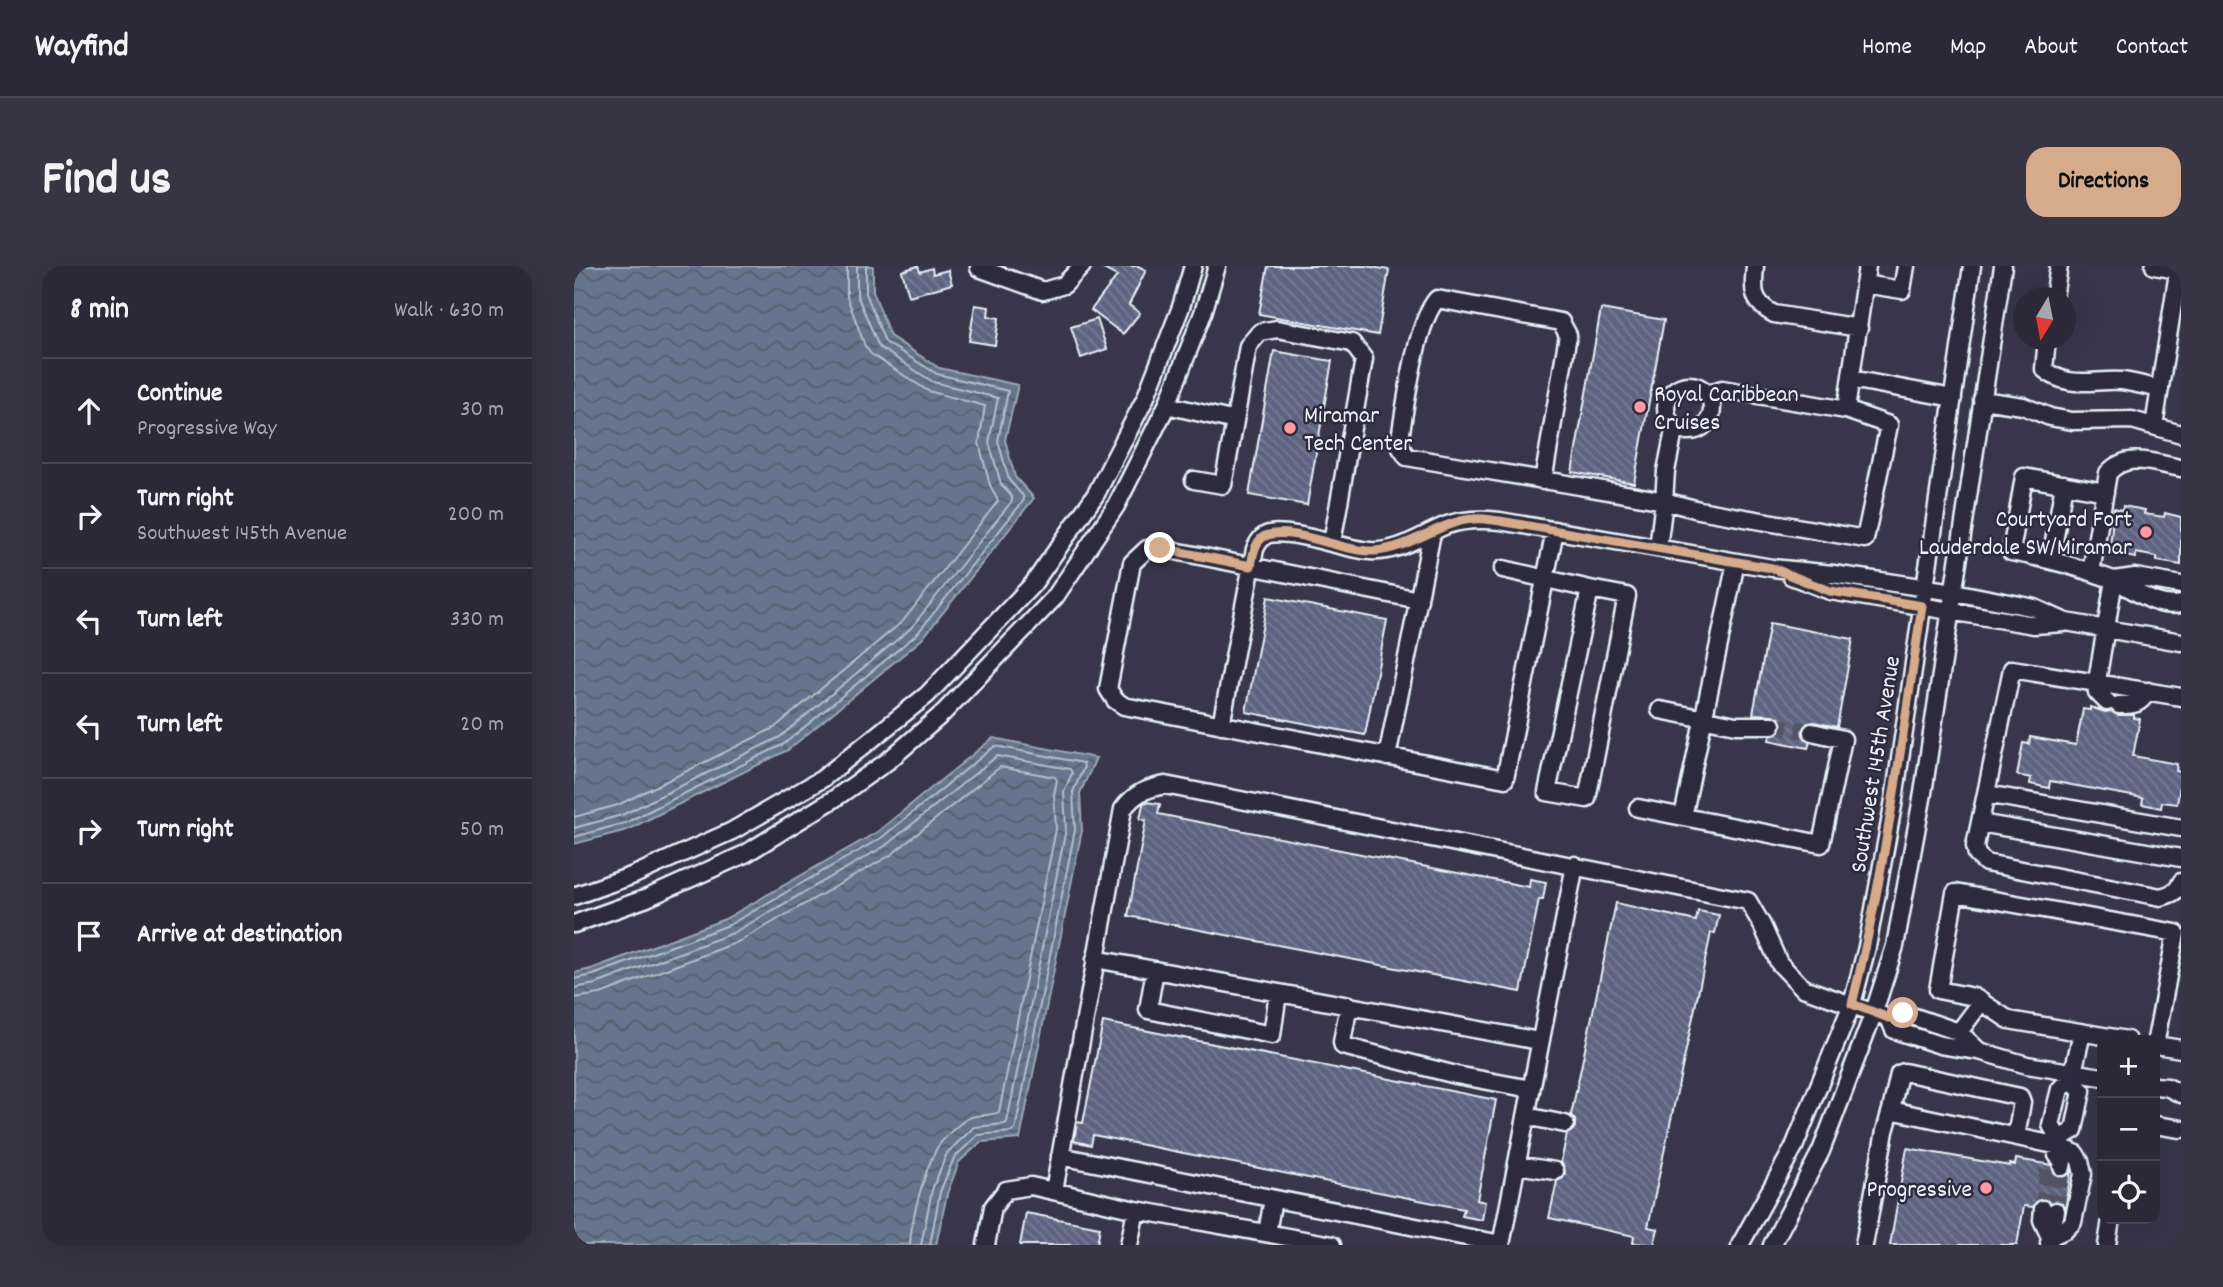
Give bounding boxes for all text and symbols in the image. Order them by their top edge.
text: Wayfind [35,25,129,72]
text: Home [1862,31,1912,65]
text: Map [1950,31,1986,65]
text: About [2024,31,2078,65]
text: Contact [2116,31,2188,65]
text: Find us [42,147,171,217]
button: Directions [2026,147,2181,217]
north arrow [2013,287,2076,350]
text: 8 min [70,290,129,333]
text: Walk · 630 m [394,295,504,328]
text: Continue [137,376,222,413]
place label: Royal Caribbean Cruises [1654,379,1799,441]
icon: ahead [70,392,108,430]
text: 30 m [460,394,504,427]
marker: Royal Caribbean Cruises [1632,399,1648,415]
place label: Miramar Tech Center [1304,400,1412,462]
text: Progressive Way [137,413,277,446]
marker: Miramar Tech Center [1282,420,1298,436]
text: Turn right [137,481,234,518]
icon: right [70,497,108,535]
text: 200 m [448,499,504,532]
place label: Courtyard Fort Lauderdale SW/Miramar [1919,504,2132,566]
text: Southwest 145th Avenue [137,518,347,551]
marker: Courtyard Fort Lauderdale SW/Miramar [2138,524,2154,540]
route end [1144,532,1175,563]
icon: left [70,602,108,640]
text: Turn left [137,602,223,639]
text: 330 m [450,604,504,637]
street label: Southwest 145th Avenue [1843,654,1911,875]
icon: left [70,707,108,745]
text: Turn left [137,707,223,744]
text: 20 m [460,709,504,742]
icon: right [70,812,108,850]
text: Turn right [137,812,234,849]
text: 50 m [460,814,504,847]
icon: arrive [70,917,108,955]
text: Arrive at destination [137,917,342,954]
route start [1887,997,1918,1028]
map controls [2097,1035,2160,1224]
button: + [2097,1035,2160,1098]
button: − [2097,1098,2160,1161]
button: locate [2097,1161,2160,1224]
place label: Progressive [1866,1174,1972,1208]
marker: Progressive [1978,1180,1994,1196]

